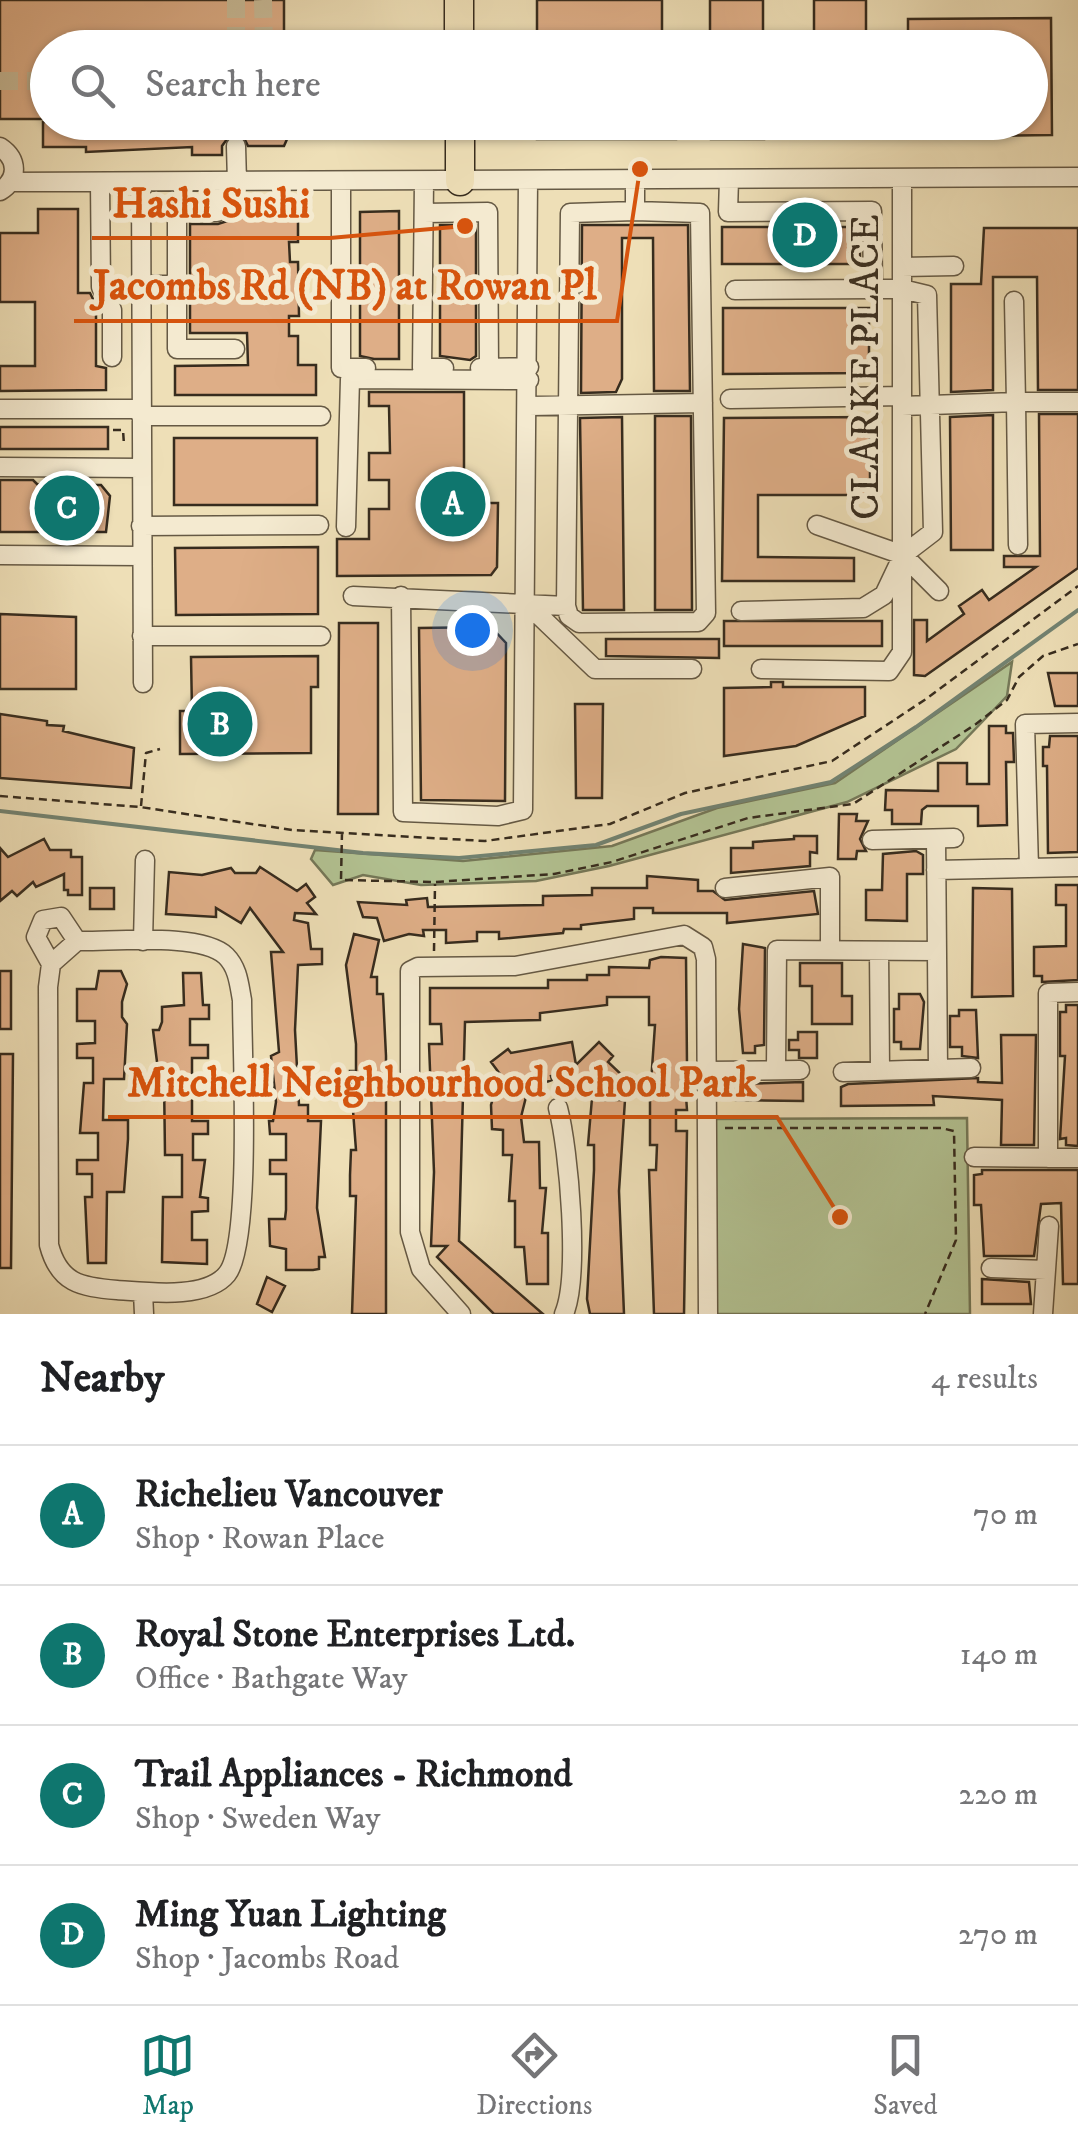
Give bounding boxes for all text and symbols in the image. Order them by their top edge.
search box [30,30,1048,140]
icon: search [65,58,120,113]
text: Search here [145,61,321,109]
callout: Hashi Sushi [92,166,330,238]
text: Hashi Sushi [112,179,310,231]
pin: D [772,198,838,272]
street label: CLARKE PLACE [842,214,892,520]
callout: Jacombs Rd (NB) at Rowan Pl [74,249,617,321]
text: Jacombs Rd (NB) at Rowan Pl [89,261,598,313]
pin: A [420,466,486,542]
pin: C [34,470,100,546]
your location [447,605,498,656]
pin: B [188,686,252,762]
callout: Mitchell Neighbourhood School Park [108,1045,777,1117]
text: Mitchell Neighbourhood School Park [127,1058,758,1110]
text: Nearby [40,1353,164,1405]
text: 4 results [931,1359,1038,1399]
text: Richelieu Vancouver [135,1471,443,1519]
text: A [62,1495,83,1535]
text: 70 m [973,1495,1038,1535]
text: Shop · Rowan Place [135,1519,384,1559]
text: Royal Stone Enterprises Ltd. [135,1611,575,1659]
text: B [62,1635,83,1675]
text: 140 m [960,1635,1038,1675]
text: Office · Bathgate Way [135,1659,407,1699]
text: Trail Appliances - Richmond [135,1751,572,1799]
text: C [62,1775,83,1815]
text: 220 m [958,1775,1038,1815]
text: Shop · Sweden Way [135,1799,381,1839]
text: Ming Yuan Lighting [135,1891,446,1939]
text: D [61,1915,84,1955]
text: 270 m [958,1915,1038,1955]
text: Shop · Jacombs Road [135,1939,399,1979]
tab: Map [140,2028,195,2123]
tab: Directions [476,2028,592,2123]
tab: Saved [873,2028,938,2123]

